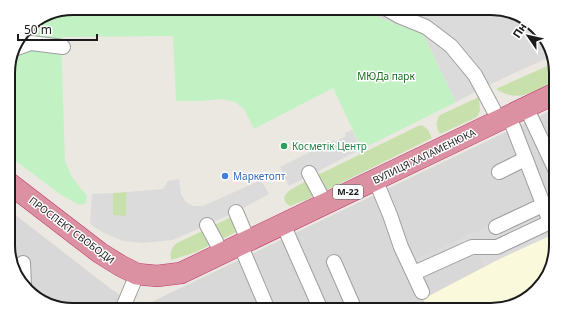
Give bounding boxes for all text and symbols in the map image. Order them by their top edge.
scale bar [18,16,97,42]
north arrow [508,16,548,56]
text: Пн [509,19,530,41]
text: 50 m [24,21,52,38]
park label: МЮДа парк [357,69,415,83]
street label: ВУЛИЦЯ ХАЛАМЕНЮКА [370,125,478,187]
place label: Косметік Центр [292,139,367,153]
marker: Косметік Центр [279,141,289,151]
place label: Маркетопт [233,169,286,183]
marker: Маркетопт [220,171,230,181]
road number: М-22 [333,185,363,199]
street label: ПРОСПЕКТ СВОБОДИ [26,193,118,267]

